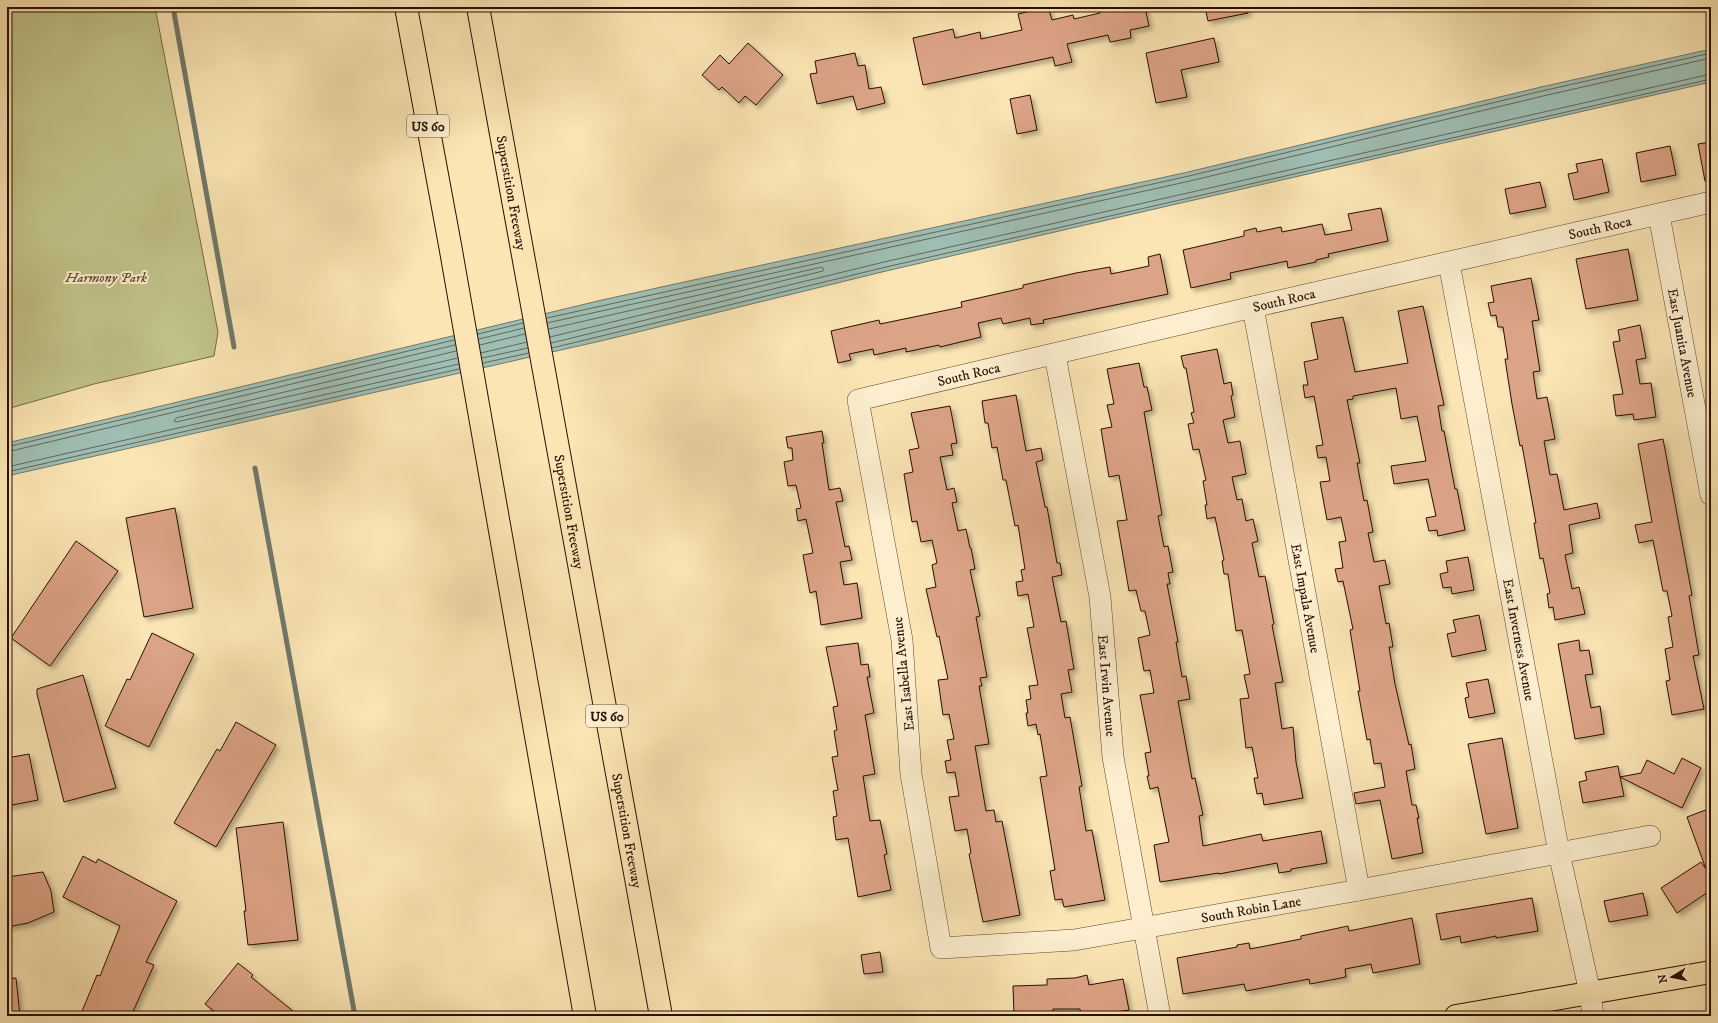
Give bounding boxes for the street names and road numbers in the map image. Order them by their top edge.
road number: US 60 [407,115,449,137]
street label: Superstition Freeway [492,134,530,252]
street label: South Roca [1567,213,1633,244]
street label: South Roca [1251,285,1317,317]
street label: East Juanita Avenue [1663,287,1701,399]
street label: South Roca [936,359,1002,391]
street label: Superstition Freeway [549,453,588,571]
street label: East Impala Avenue [1286,542,1324,655]
street label: East Inverness Avenue [1498,577,1538,703]
street label: East Isabella Avenue [889,616,919,732]
street label: East Irwin Avenue [1093,634,1119,738]
road number: US 60 [586,705,628,727]
street label: Superstition Freeway [607,772,646,890]
street label: South Robin Lane [1200,892,1303,928]

